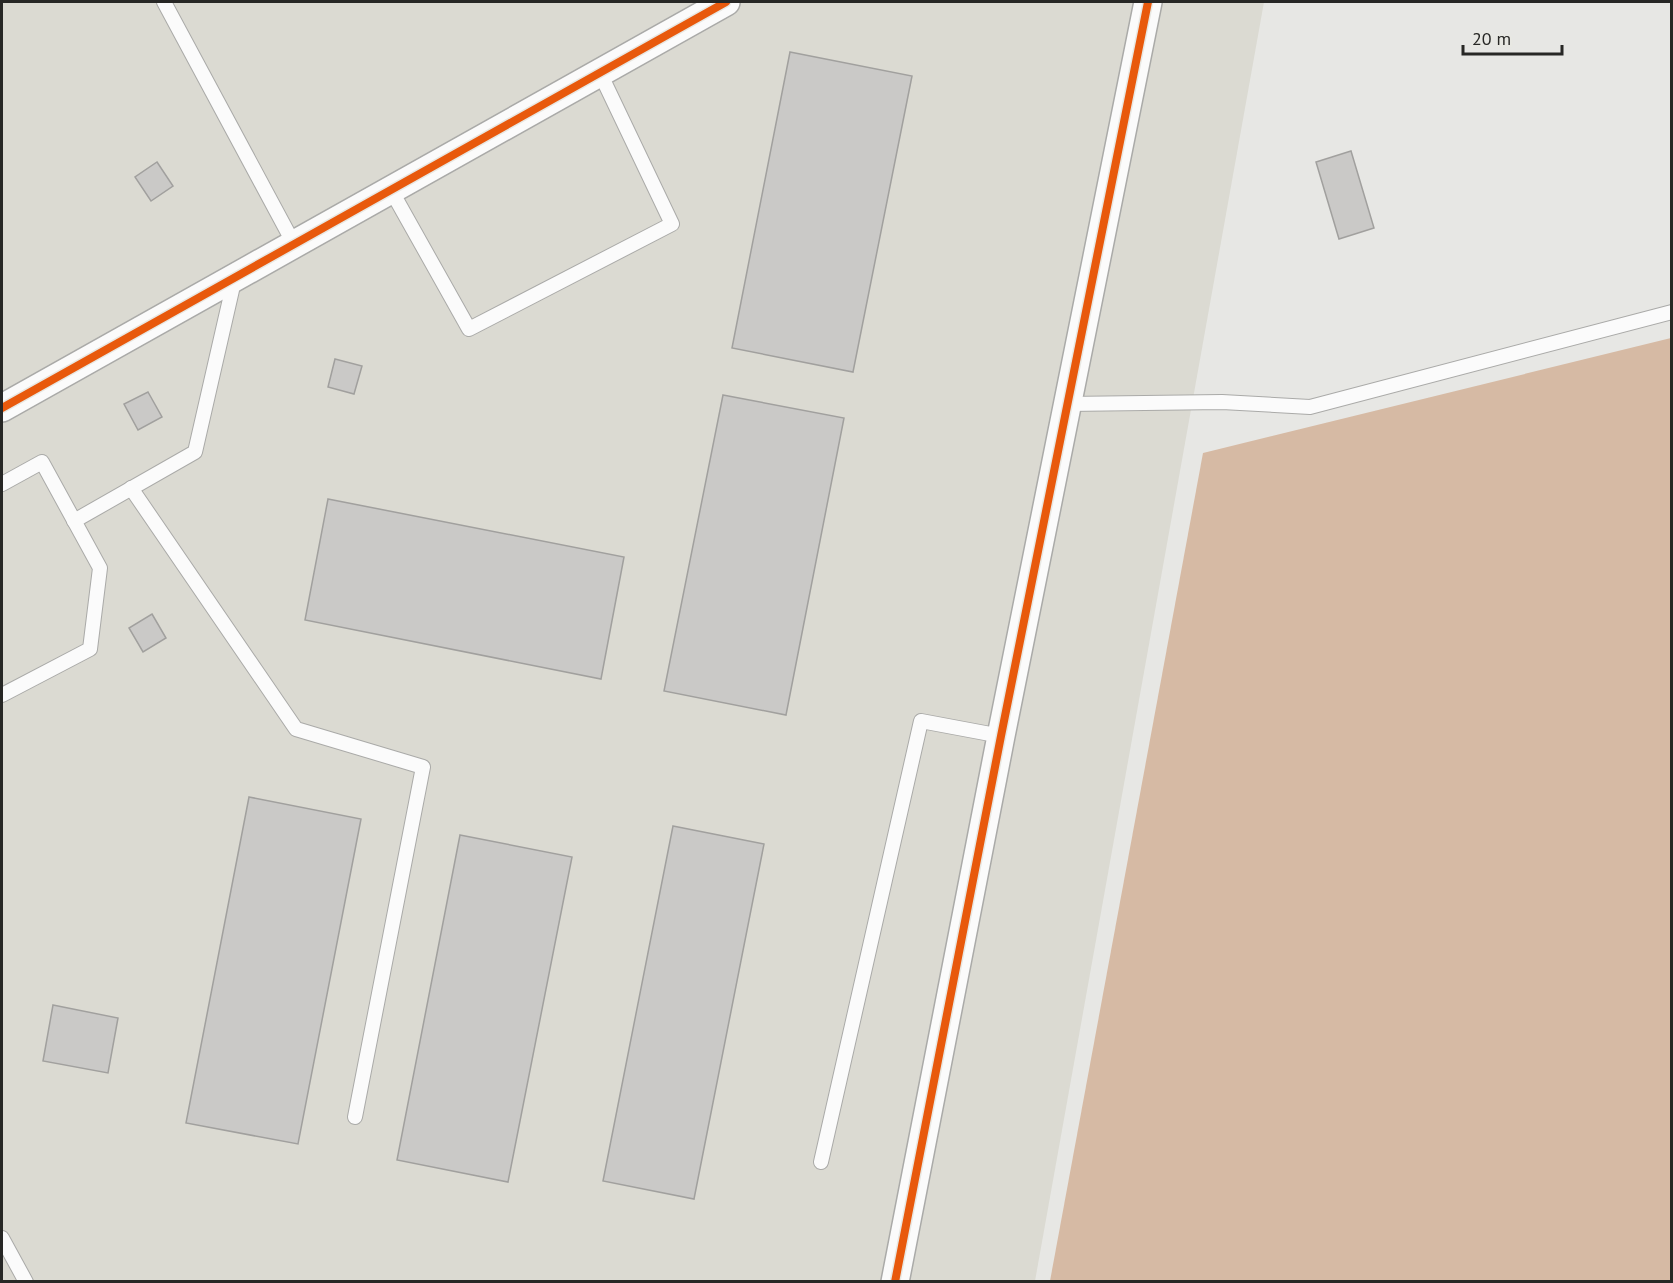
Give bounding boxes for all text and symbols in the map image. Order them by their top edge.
scale bar [1463,18,1562,56]
text: 20 m [1472,27,1511,50]

